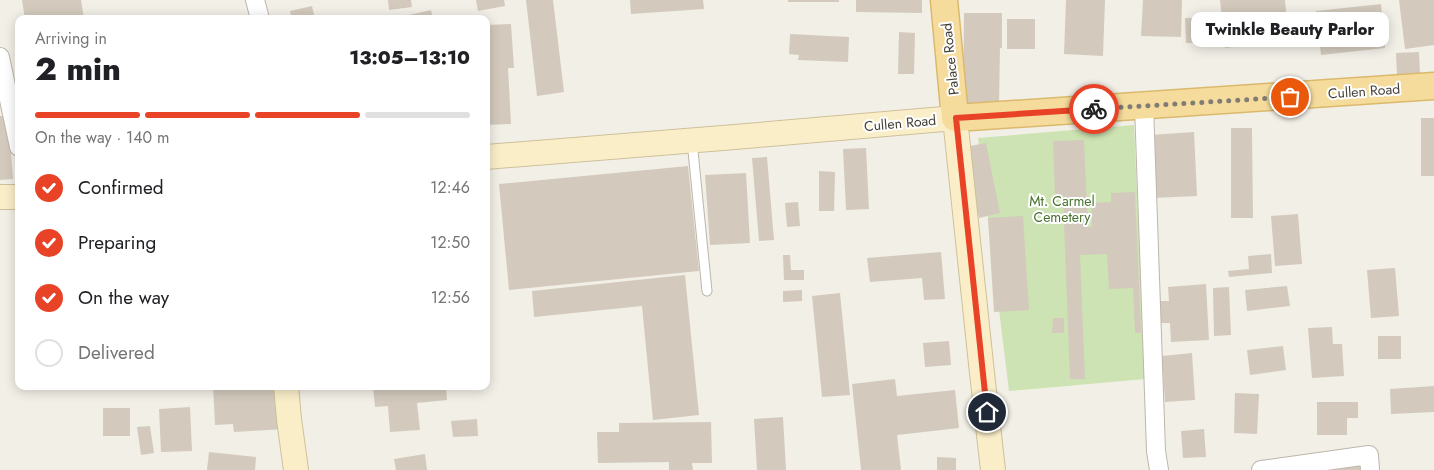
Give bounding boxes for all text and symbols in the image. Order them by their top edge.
callout: Twinkle Beauty Parlor [1191,12,1389,47]
text: Twinkle Beauty Parlor [1206,18,1374,41]
street label: Palace Road [936,22,964,96]
text: Arriving in [35,27,107,50]
text: 13:05–13:10 [349,44,470,71]
text: 2 min [35,46,121,92]
pin [1269,76,1311,118]
street label: Cullen Road [1327,79,1401,103]
icon: bag [1276,83,1304,111]
courier [1069,84,1119,134]
icon: bike [1080,95,1108,123]
street label: Cullen Road [863,110,937,136]
text: On the way · 140 m [35,126,169,149]
icon: check [35,174,63,202]
text: Confirmed [78,174,164,201]
text: 12:46 [430,176,470,199]
park label: Mt. Carmel Cemetery [1029,191,1095,227]
icon: check [35,229,63,257]
text: Preparing [78,229,156,256]
text: 12:50 [430,231,470,254]
icon: check [35,284,63,312]
text: On the way [78,284,169,311]
text: 12:56 [431,286,470,309]
text: Delivered [78,339,155,366]
pin [966,391,1008,433]
icon: home [973,398,1001,426]

